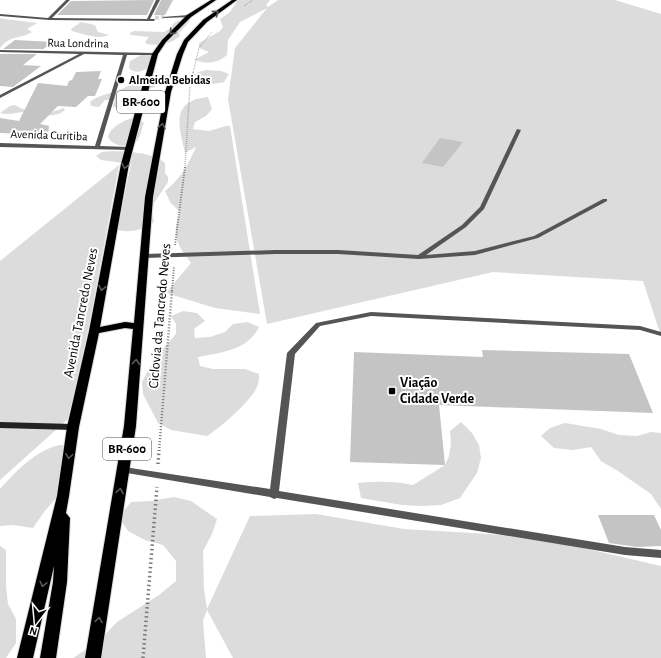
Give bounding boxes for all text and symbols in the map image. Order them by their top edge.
one-way arrow [211,11,218,18]
one-way arrow [170,27,177,35]
street label: Rua Londrina [47,36,109,50]
place label: Almeida Bebidas [129,74,211,86]
marker: Almeida Bebidas [116,75,126,85]
road number: BR-600 [117,91,165,113]
one-way arrow [157,123,166,129]
street label: Avenida Curitiba [10,128,88,142]
one-way arrow [122,163,130,169]
street label: Ciclovia da Tancredo Neves [147,243,173,389]
street label: Avenida Tancredo Neves [62,247,100,379]
one-way arrow [98,285,107,291]
one-way arrow [131,359,140,365]
place label: Viação Cidade Verde [400,376,474,406]
marker: Viação Cidade Verde [387,386,397,396]
road number: BR-600 [103,438,151,460]
one-way arrow [65,453,74,459]
one-way arrow [116,488,124,494]
one-way arrow [39,580,47,587]
north arrow [16,602,56,642]
one-way arrow [95,616,103,623]
text: N [28,625,39,637]

